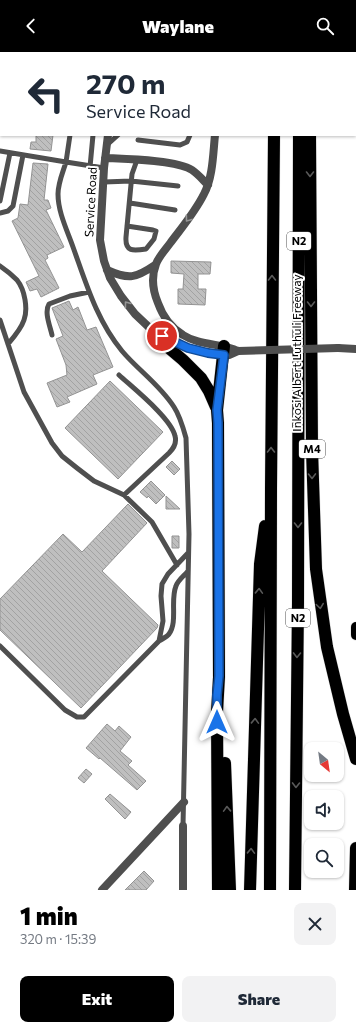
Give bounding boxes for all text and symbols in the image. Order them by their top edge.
icon: back [20,15,42,37]
text: Waylane [142,15,214,37]
icon: search [314,15,336,37]
text: 270 m [86,66,165,100]
icon: left [20,68,72,120]
text: Service Road [86,100,191,122]
street label: Service Road [81,167,99,237]
one-way arrow [306,171,314,177]
one-way arrow [186,215,193,222]
road number: N2 [287,232,311,250]
street label: Inkosi Albert Luthuli Freeway [289,274,303,432]
one-way arrow [268,275,277,281]
one-way arrow [125,301,132,308]
one-way arrow [307,301,315,307]
pin [145,319,179,353]
icon: arrive [151,325,173,347]
road number: M4 [299,440,325,458]
one-way arrow [267,447,275,453]
one-way arrow [308,473,317,479]
one-way arrow [294,522,302,528]
one-way arrow [255,588,263,594]
one-way arrow [315,603,324,609]
road number: N2 [286,609,310,627]
one-way arrow [293,652,301,658]
position arrow [196,701,238,743]
one-way arrow [251,718,259,724]
north arrow [304,742,344,782]
map controls [304,742,344,878]
one-way arrow [292,782,300,788]
button: sound [304,790,344,830]
one-way arrow [222,806,231,812]
button: search [304,838,344,878]
one-way arrow [247,848,255,854]
text: 1 min [20,901,78,930]
button: close [294,903,336,945]
text: 320 m · 15:39 [20,931,96,947]
button: Exit [20,976,174,1022]
button: Share [182,976,336,1022]

